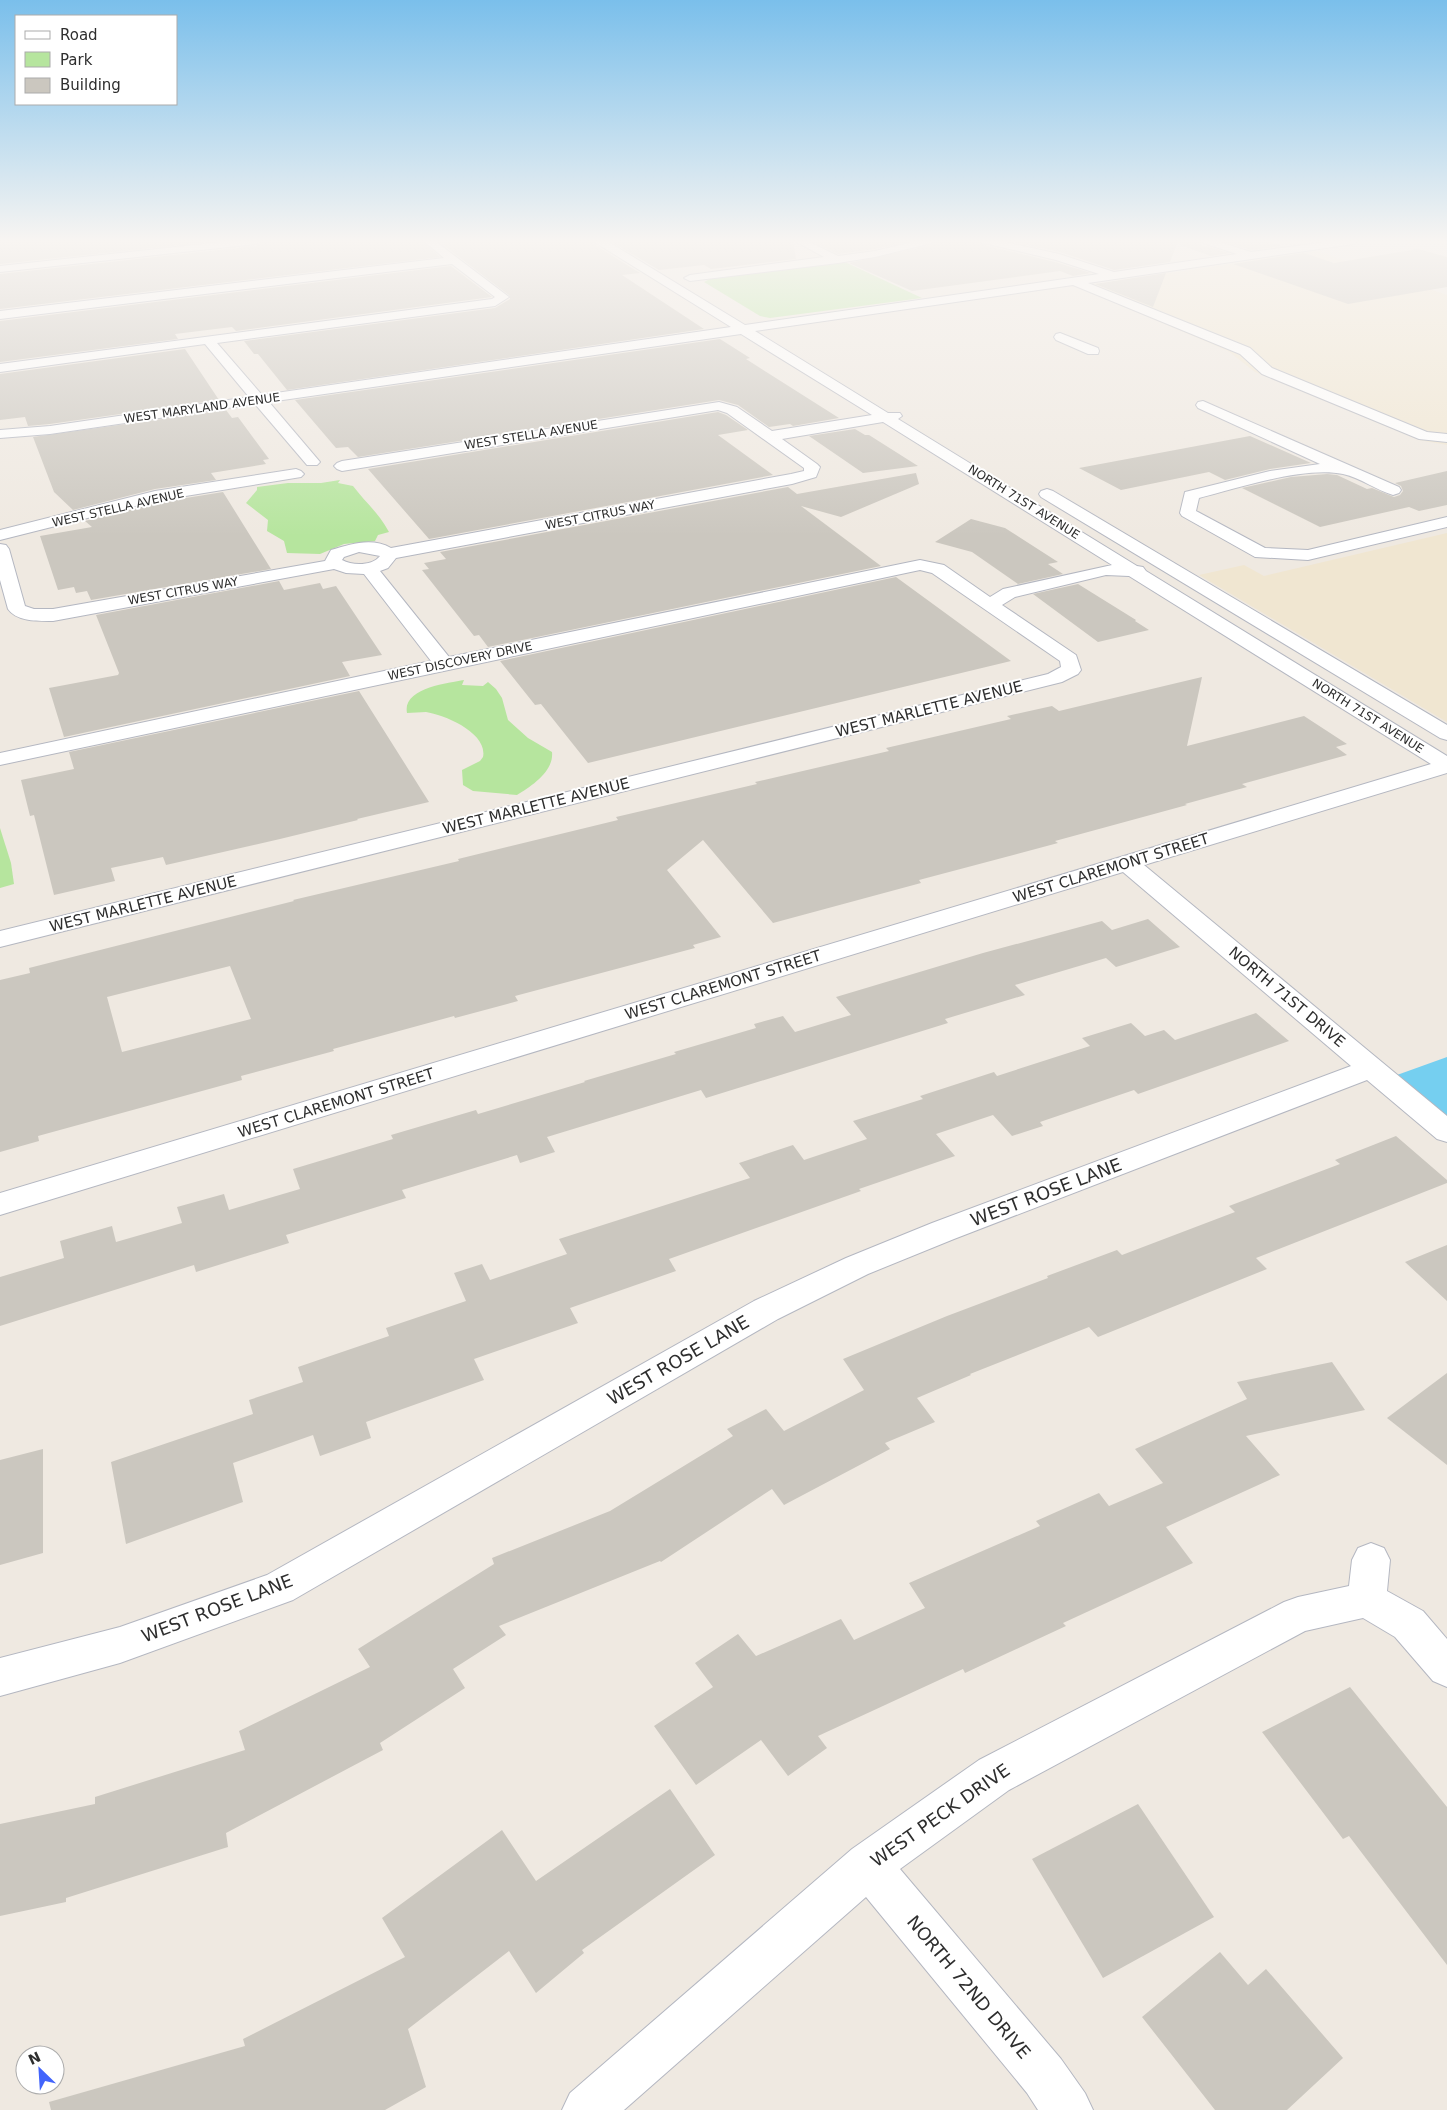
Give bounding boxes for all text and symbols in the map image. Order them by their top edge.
legend [15,15,178,105]
text: Road [60,26,98,44]
text: Park [60,51,93,69]
text: Building [60,76,121,94]
street label: WEST MARYLAND AVENUE [123,390,281,426]
street label: WEST STELLA AVENUE [463,418,599,452]
street label: NORTH 71ST AVENUE [966,462,1082,542]
street label: WEST STELLA AVENUE [51,486,185,530]
street label: WEST CITRUS WAY [544,497,657,533]
street label: WEST CITRUS WAY [127,574,240,608]
street label: WEST DISCOVERY DRIVE [386,639,534,683]
street label: NORTH 71ST AVENUE [1310,676,1426,756]
street label: WEST MARLETTE AVENUE [834,677,1024,741]
street label: WEST MARLETTE AVENUE [441,774,631,838]
street label: WEST CLAREMONT STREET [1011,829,1212,906]
street label: WEST MARLETTE AVENUE [48,872,238,936]
street label: NORTH 71ST DRIVE [1225,943,1349,1051]
street label: WEST CLAREMONT STREET [623,946,824,1023]
street label: WEST CLAREMONT STREET [236,1064,437,1141]
street label: WEST ROSE LANE [967,1154,1125,1230]
street label: WEST ROSE LANE [603,1311,753,1409]
street label: WEST ROSE LANE [138,1570,296,1646]
street label: WEST PECK DRIVE [866,1759,1014,1871]
street label: NORTH 72ND DRIVE [903,1911,1035,2063]
north arrow [15,2045,65,2095]
text: N [26,2048,43,2068]

